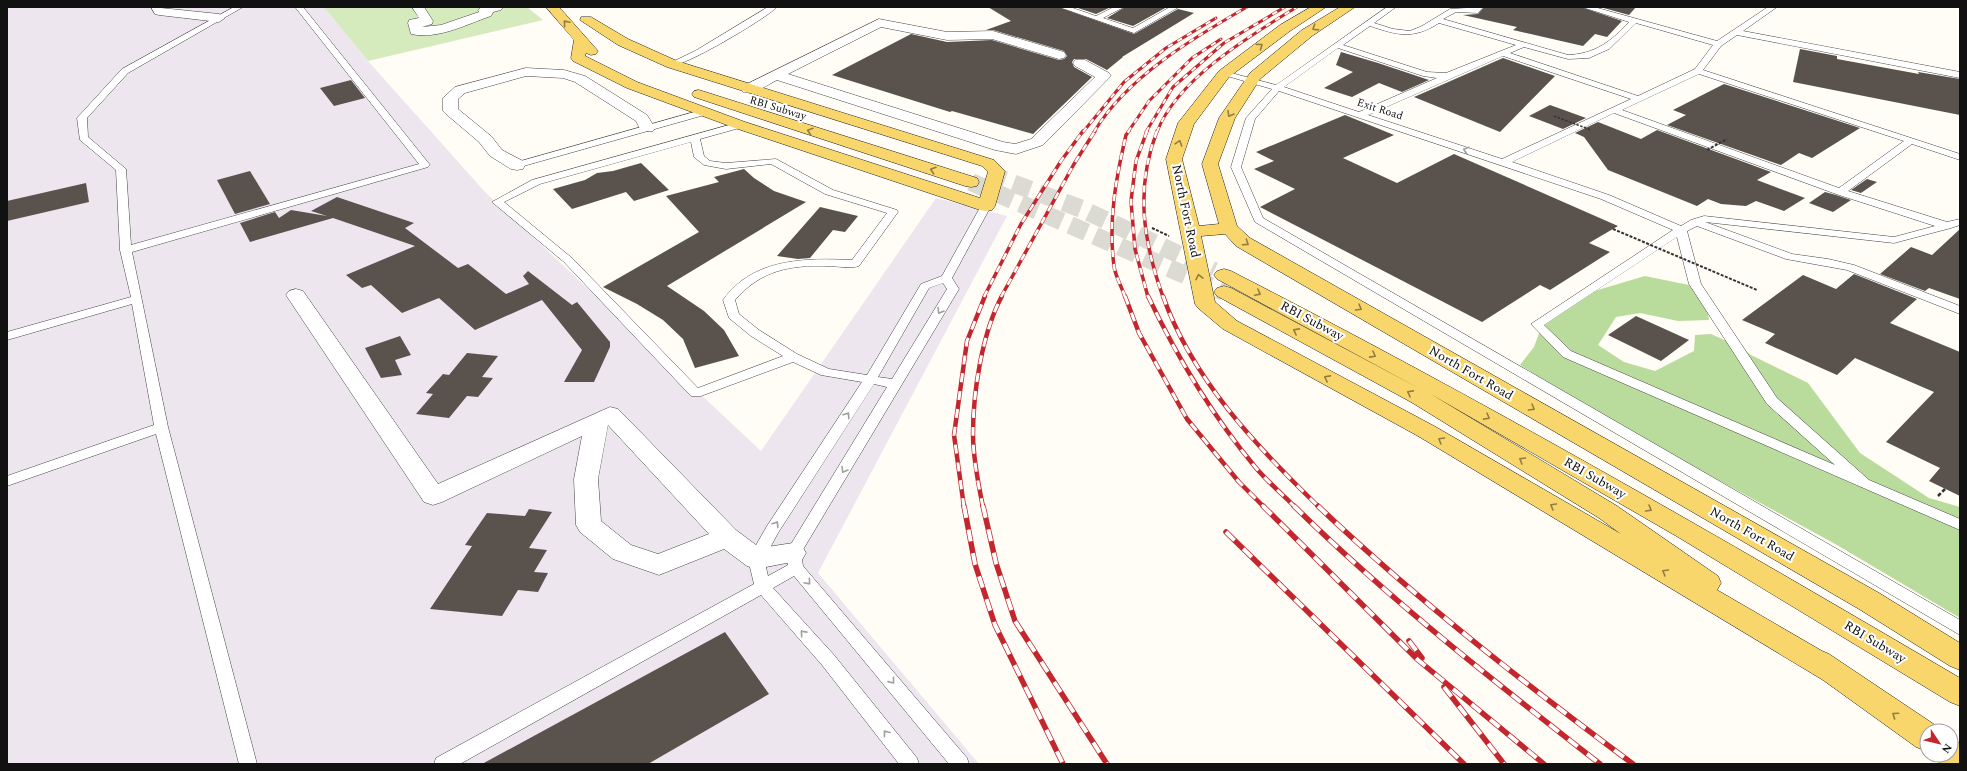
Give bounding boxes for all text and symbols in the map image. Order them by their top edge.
one-way arrow [564,21,571,28]
one-way arrow [1313,23,1320,30]
one-way arrow [1256,44,1263,51]
street label: RBI Subway [747,91,809,125]
street label: Exit Road [1355,94,1405,124]
one-way arrow [1227,110,1234,117]
one-way arrow [806,127,813,136]
one-way arrow [1175,139,1183,146]
one-way arrow [1462,146,1469,155]
street label: North Fort Road [1166,162,1206,260]
one-way arrow [930,167,937,175]
one-way arrow [1242,238,1249,246]
one-way arrow [1196,273,1204,280]
one-way arrow [1254,288,1262,296]
street label: RBI Subway [1277,296,1348,346]
one-way arrow [1355,304,1362,311]
one-way arrow [937,307,944,314]
one-way arrow [1293,328,1300,336]
street label: North Fort Road [1425,341,1517,405]
one-way arrow [1369,350,1376,357]
one-way arrow [1324,375,1331,382]
one-way arrow [1407,390,1414,397]
one-way arrow [1528,403,1535,410]
one-way arrow [842,413,849,420]
one-way arrow [1483,413,1490,420]
one-way arrow [1438,438,1445,445]
street label: RBI Subway [1560,452,1631,504]
one-way arrow [1519,457,1526,464]
one-way arrow [841,466,848,473]
street label: North Fort Road [1706,502,1798,566]
one-way arrow [1550,504,1557,511]
one-way arrow [1644,505,1652,512]
one-way arrow [771,521,778,528]
one-way arrow [1662,570,1669,577]
one-way arrow [803,577,810,584]
street label: RBI Subway [1840,616,1910,669]
one-way arrow [801,630,808,637]
one-way arrow [887,676,894,684]
one-way arrow [1892,712,1899,720]
north arrow [1919,723,1959,763]
one-way arrow [883,731,890,738]
text: N [1937,740,1956,757]

